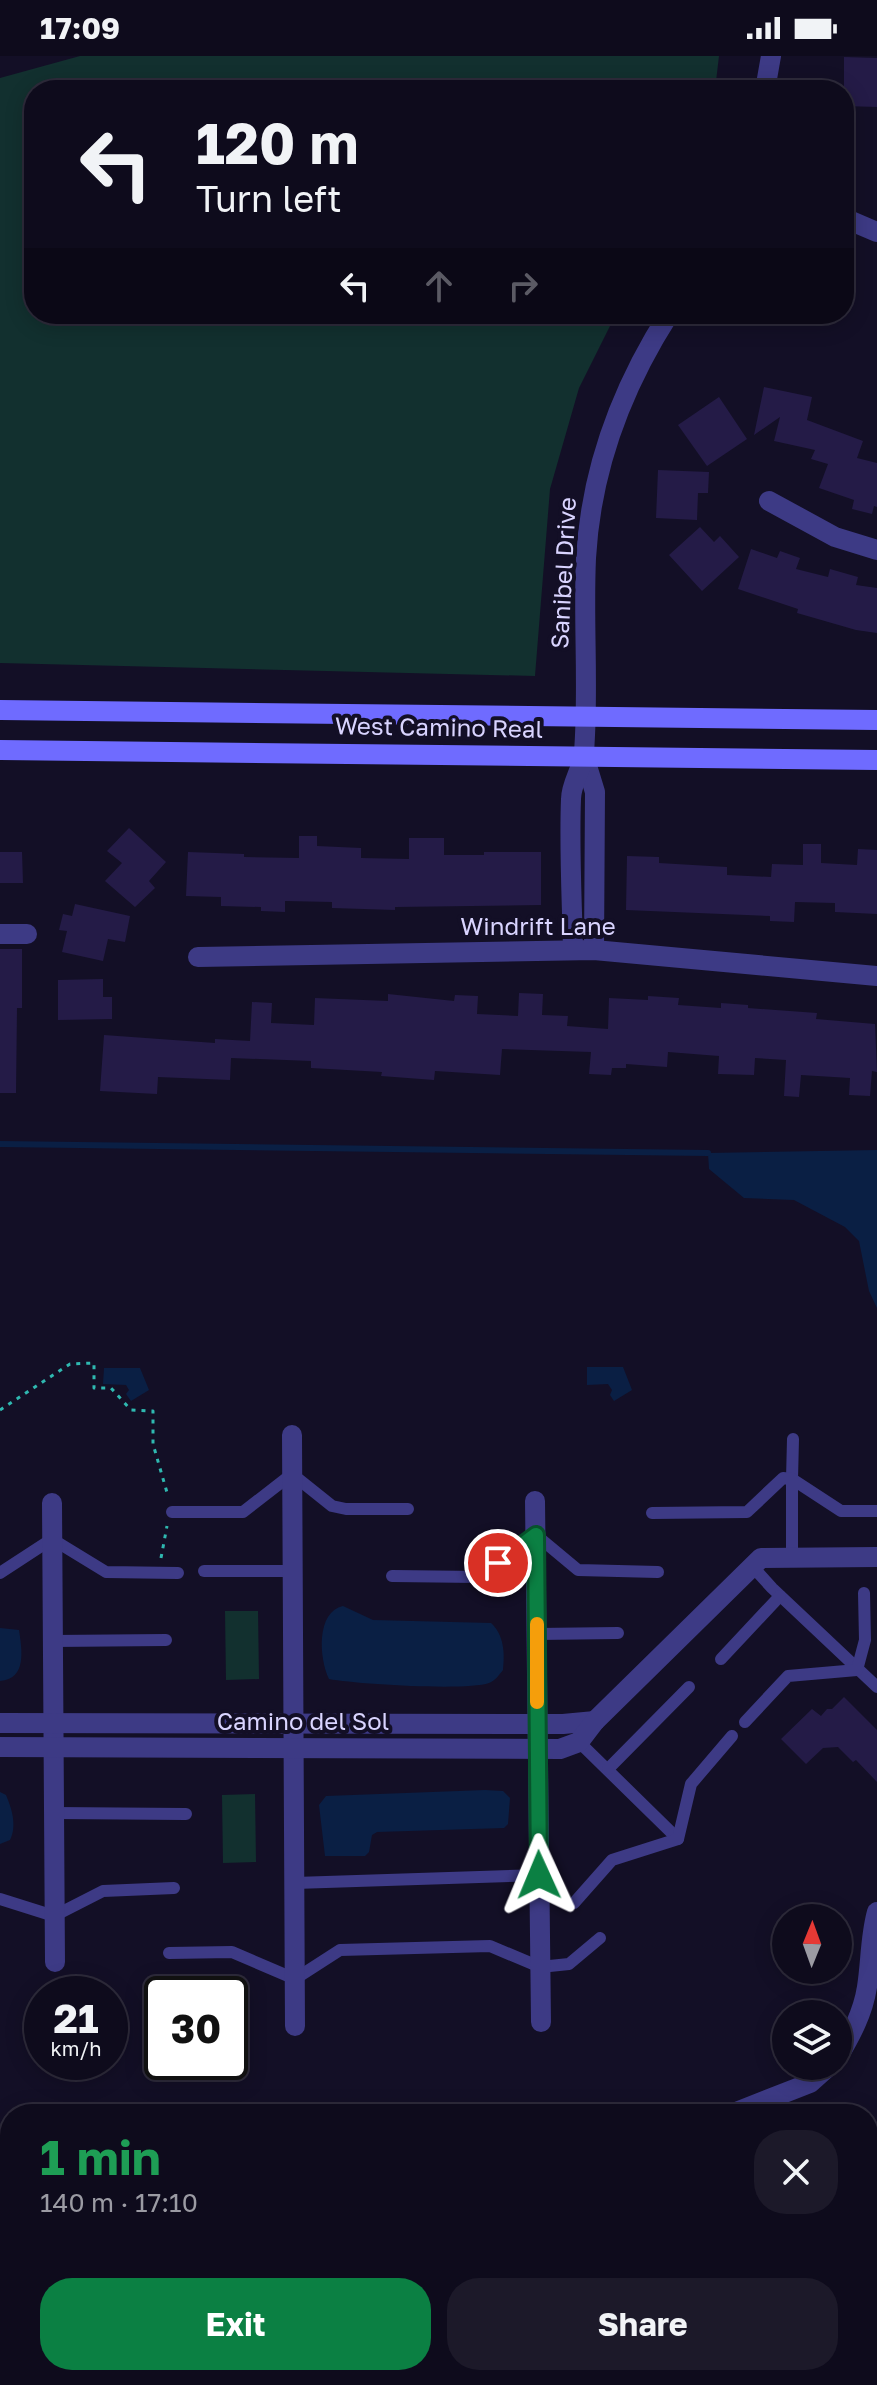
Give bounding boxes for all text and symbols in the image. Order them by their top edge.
text: 17:09 [40,10,120,46]
text: 120 m [196,109,358,176]
icon: left [64,112,168,216]
text: Turn left [196,177,342,220]
icon: left [333,264,377,308]
icon: ahead [417,264,461,308]
icon: right [501,264,545,308]
street label: Sanibel Drive [544,496,581,650]
street label: West Camino Real [335,710,543,743]
street label: Windrift Lane [460,911,616,940]
pin [464,1529,532,1597]
icon: arrive [476,1541,520,1585]
street label: Camino del Sol [217,1706,389,1735]
position arrow [497,1833,581,1917]
north arrow [772,1904,852,1984]
map controls [772,1904,852,2080]
speed limit sign: 30 [144,1976,248,2080]
text: 21 [54,1994,99,2042]
button: layers [772,2000,852,2080]
text: km/h [51,2036,101,2060]
text: 1 min [40,2128,161,2186]
button: close [754,2130,838,2214]
text: 140 m · 17:10 [40,2187,198,2218]
button: Exit [40,2278,431,2370]
button: Share [447,2278,838,2370]

